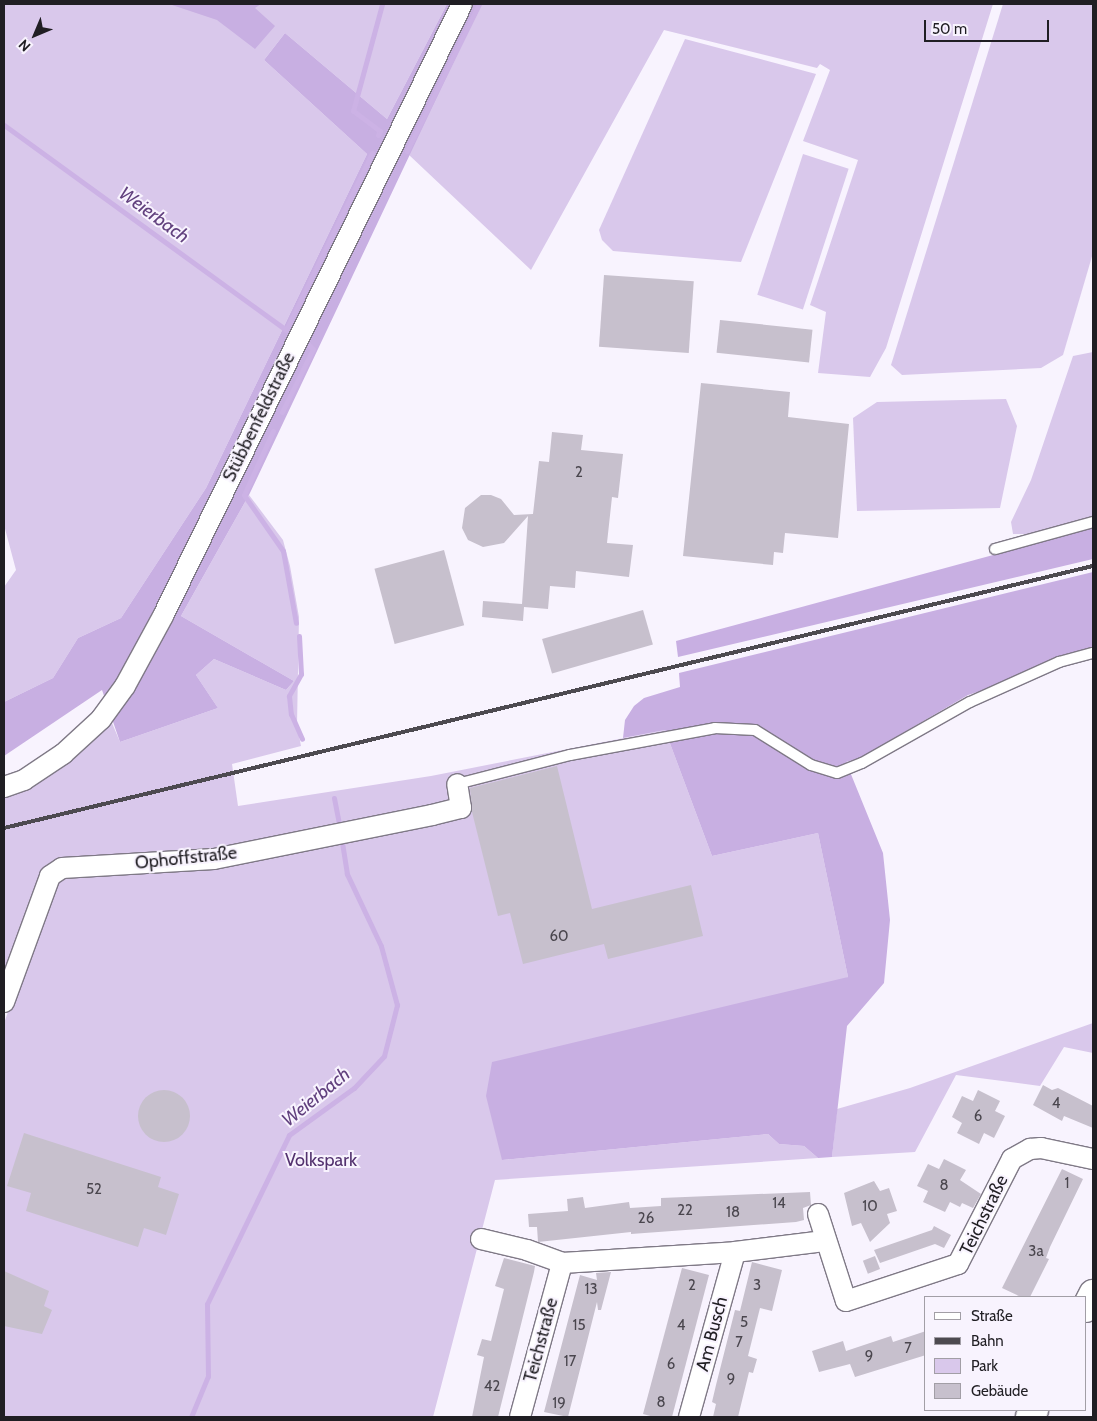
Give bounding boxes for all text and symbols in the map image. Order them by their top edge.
north arrow [10,10,60,60]
scale bar [927,10,1052,42]
text: 50 m [932,20,967,38]
text: N [15,36,34,55]
water label: Weierbach [114,182,194,248]
street label: Stübbenfeldstraße [218,349,300,485]
house number: 2 [575,464,583,482]
street label: Ophoffstraße [134,842,238,874]
house number: 60 [550,928,568,946]
water label: Weierbach [277,1063,355,1131]
house number: 4 [1052,1095,1060,1113]
house number: 6 [974,1108,982,1126]
park label: Volkspark [285,1149,357,1171]
street label: Teichstraße [955,1171,1013,1259]
house number: 1 [1065,1175,1069,1193]
house number: 8 [939,1177,949,1195]
house number: 52 [86,1181,102,1199]
house number: 14 [772,1195,786,1213]
house number: 10 [862,1198,878,1216]
house number: 22 [677,1202,693,1220]
house number: 18 [726,1204,740,1222]
house number: 26 [638,1210,654,1228]
house number: 3a [1028,1243,1044,1261]
house number: 2 [688,1277,696,1295]
house number: 3 [753,1277,761,1295]
house number: 13 [584,1281,598,1299]
street label: Am Busch [692,1294,732,1374]
street label: Teichstraße [519,1295,563,1385]
legend [924,1296,1087,1411]
text: Straße [971,1307,1013,1325]
house number: 5 [740,1314,748,1332]
house number: 15 [572,1317,586,1335]
house number: 4 [677,1317,685,1335]
text: Bahn [971,1332,1004,1350]
house number: 7 [735,1334,743,1352]
house number: 7 [904,1340,912,1358]
house number: 9 [865,1348,873,1366]
house number: 17 [564,1353,576,1371]
house number: 6 [667,1356,675,1374]
text: Park [971,1357,998,1375]
house number: 9 [727,1371,735,1389]
house number: 42 [484,1378,500,1396]
text: Gebäude [971,1382,1028,1400]
house number: 8 [656,1394,666,1412]
house number: 19 [552,1395,566,1413]

